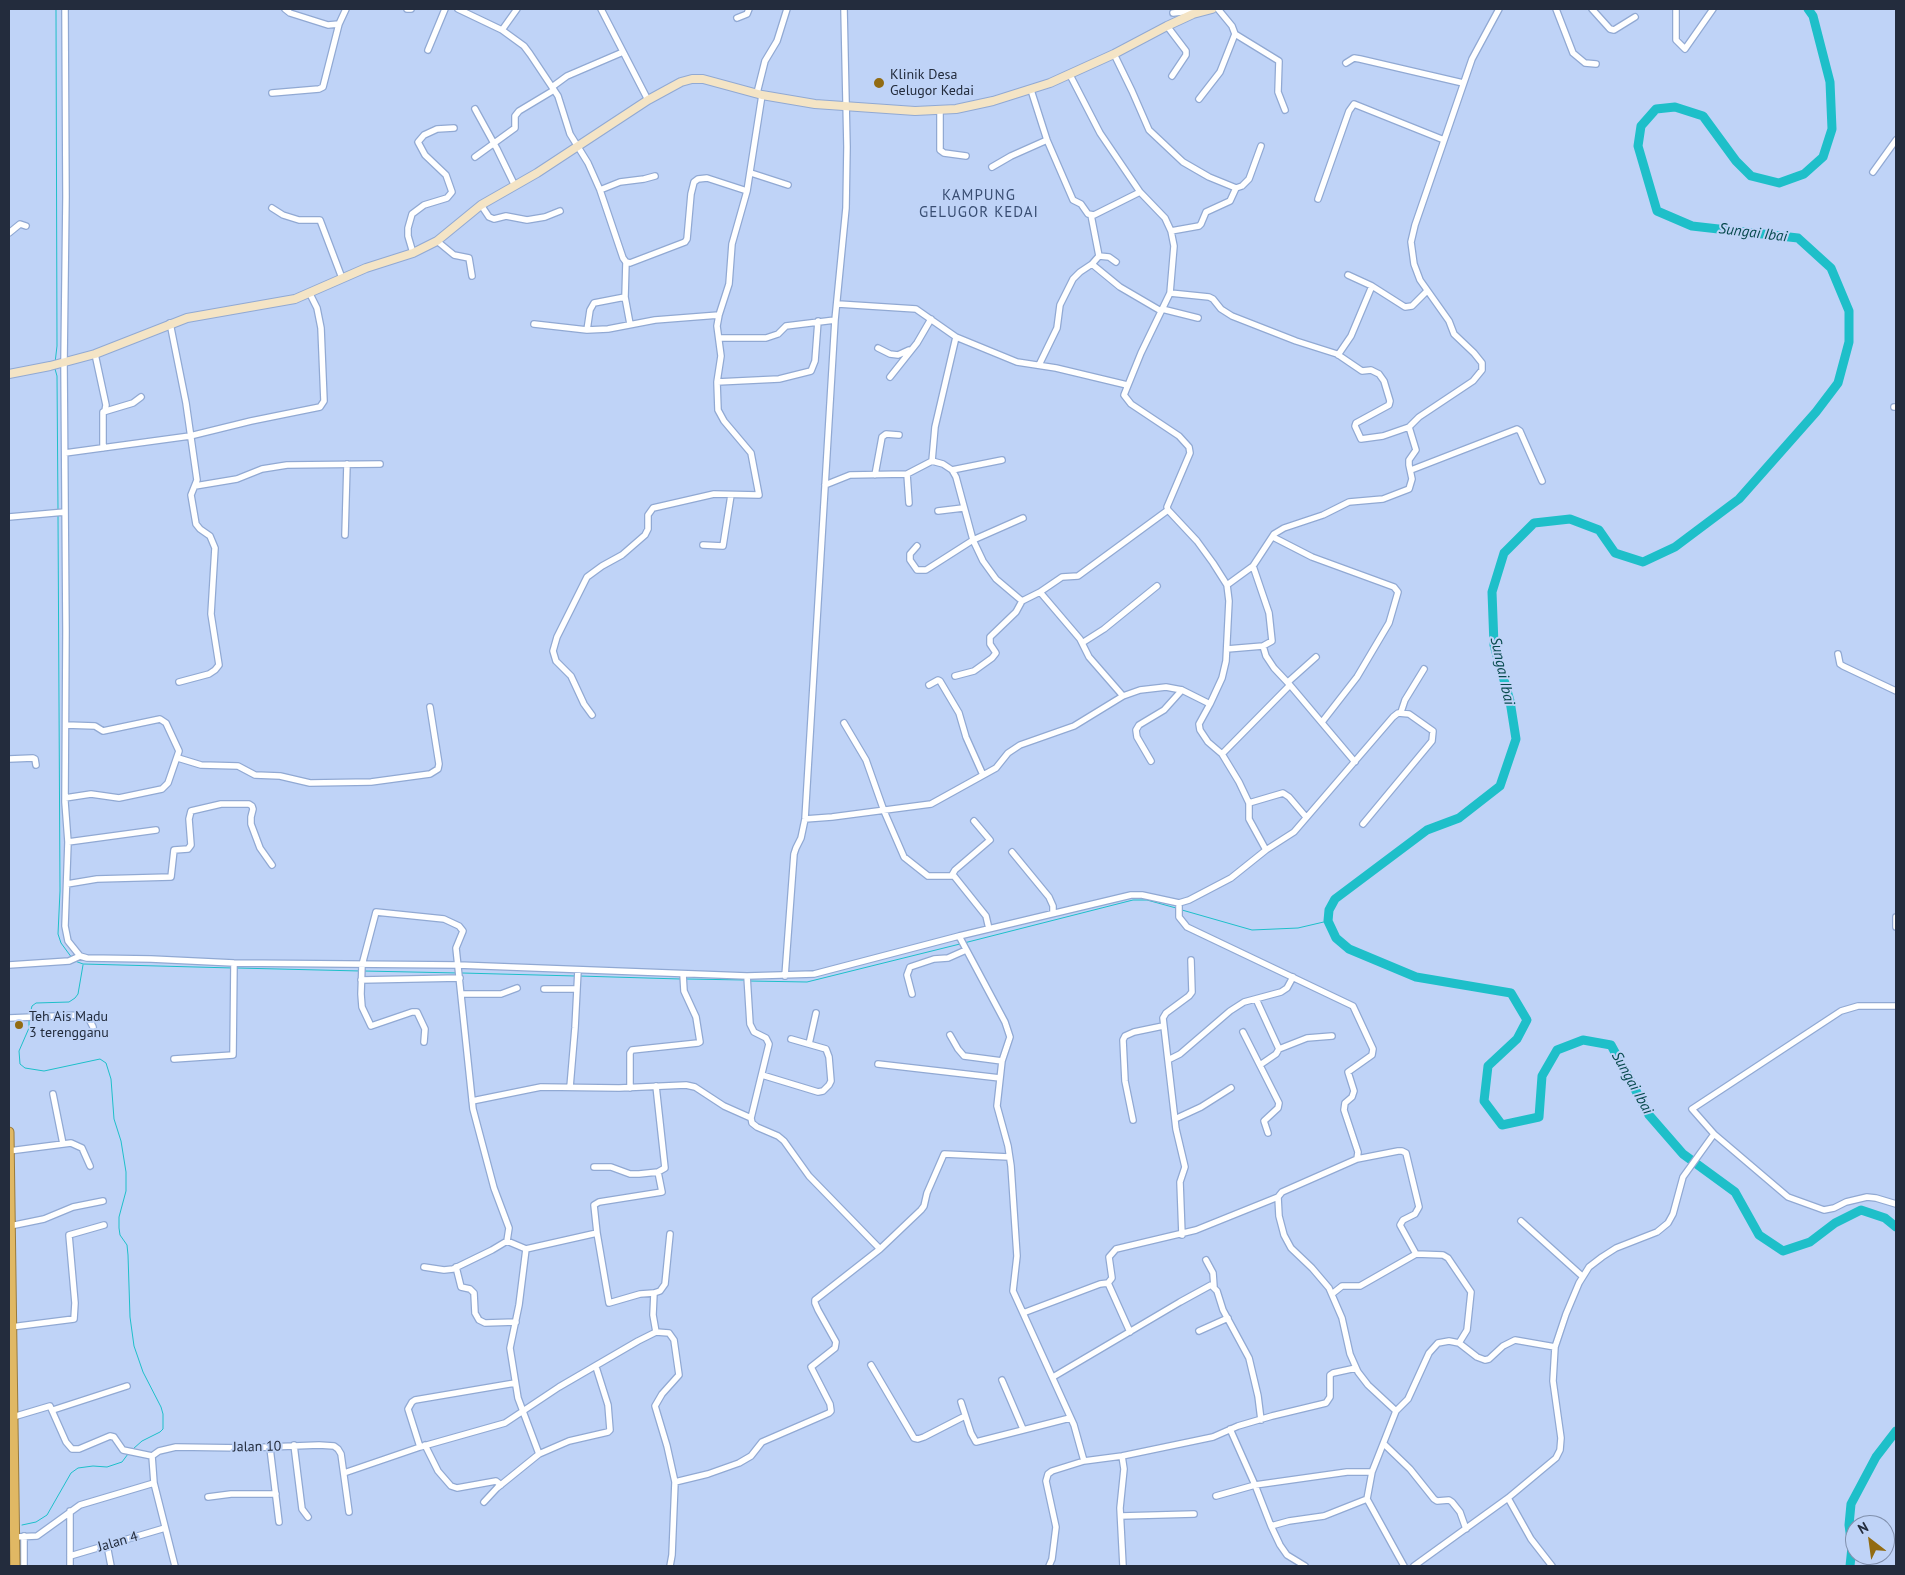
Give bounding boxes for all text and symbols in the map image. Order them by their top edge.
place label: Klinik Desa Gelugor Kedai [890,67,974,100]
marker: Klinik Desa Gelugor Kedai [872,76,886,90]
district label: KAMPUNG GELUGOR KEDAI [917,187,1041,222]
water label: Sungai Ibai [1718,220,1788,246]
water label: Sungai Ibai [1486,635,1518,707]
place label: Teh Ais Madu 3 terengganu [29,1009,109,1042]
marker: Teh Ais Madu 3 terengganu [13,1019,25,1031]
water label: Sungai Ibai [1607,1048,1657,1118]
street label: Jalan 10 [233,1438,281,1456]
north arrow [1845,1515,1895,1565]
text: N [1855,1518,1871,1538]
street label: Jalan 4 [96,1528,140,1556]

